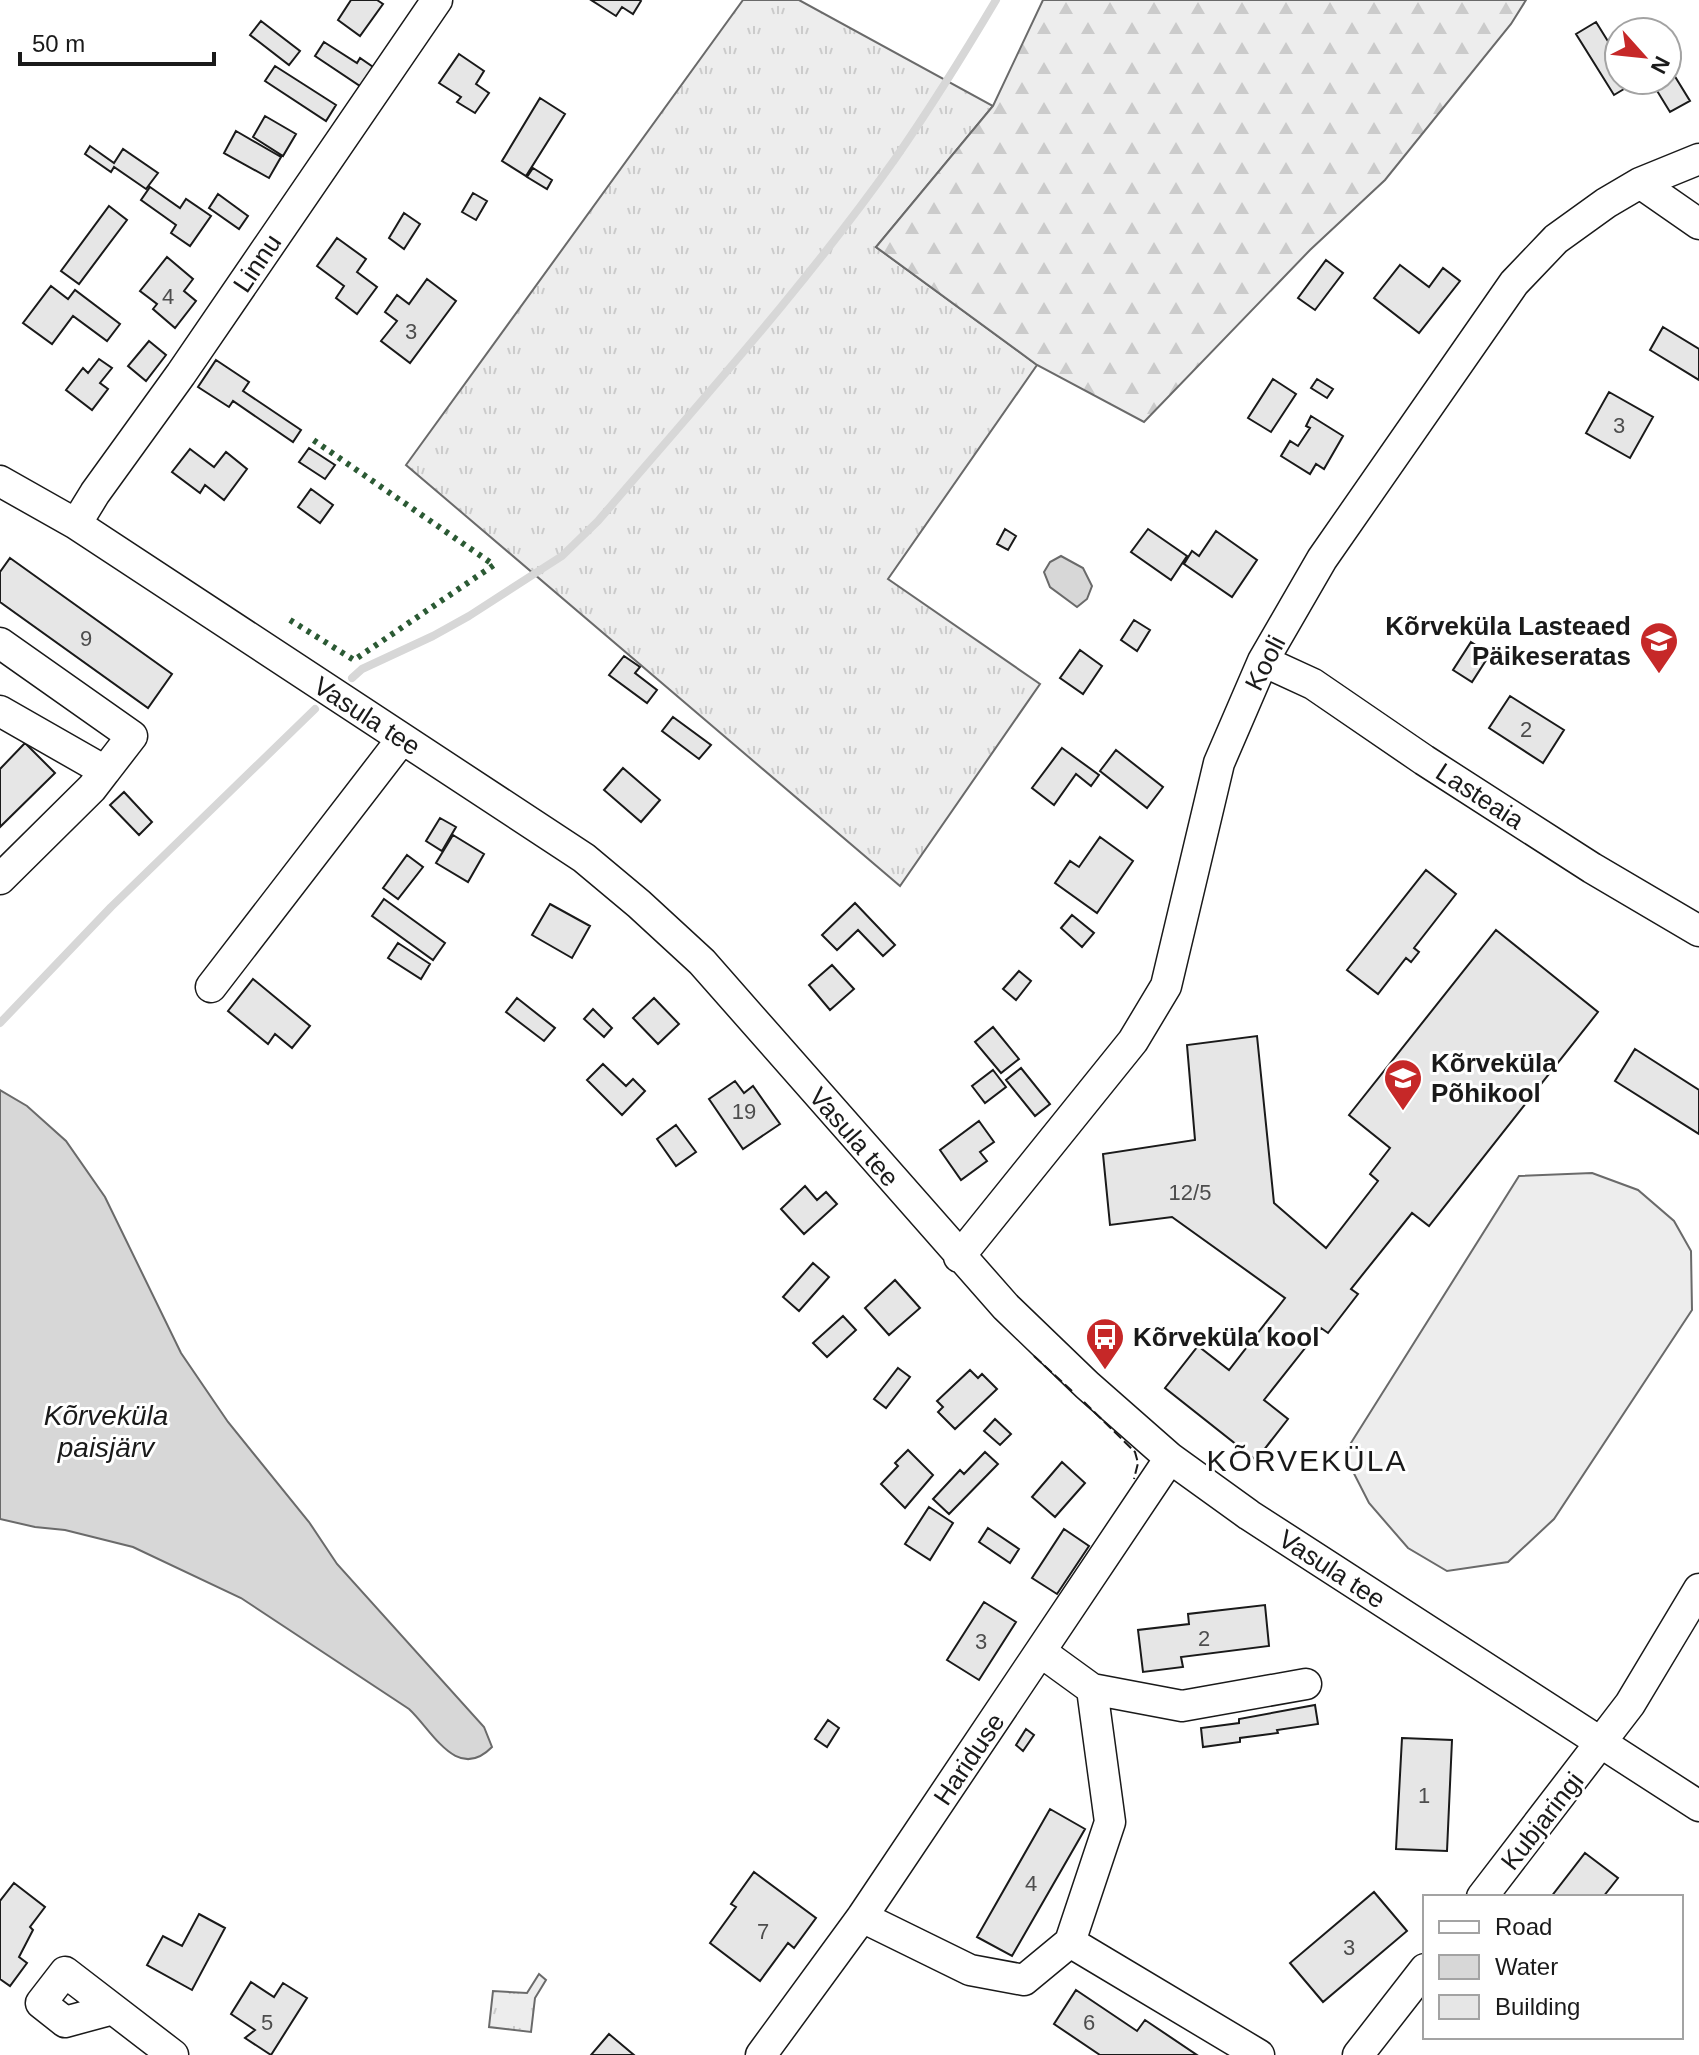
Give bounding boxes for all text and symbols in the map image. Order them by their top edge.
scale bar [20,16,214,66]
north arrow [1603,16,1683,96]
text: 50 m [32,30,85,57]
text: N [1646,52,1675,78]
street label: Linnu [227,228,287,298]
house number: 4 [162,284,174,309]
house number: 3 [405,319,417,344]
house number: 3 [1613,413,1625,438]
place label: Kõrveküla Lasteaed Päikeseratas [1385,611,1631,671]
school or university icon: Kõrveküla Lasteaed Päikeseratas [1638,620,1680,675]
house number: 9 [80,626,92,651]
street label: Kooli [1239,630,1291,696]
street label: Vasula tee [308,670,426,762]
house number: 2 [1520,717,1532,742]
street label: Lasteaia [1431,757,1530,836]
place label: Kõrveküla Põhikool [1431,1048,1557,1108]
school or university icon: Kõrveküla Põhikool [1382,1057,1424,1112]
street label: Vasula tee [803,1082,905,1192]
house number: 19 [732,1099,756,1124]
house number: 12/5 [1169,1180,1211,1205]
bus stop icon: Kõrveküla kool [1084,1316,1126,1371]
place label: Kõrveküla kool [1133,1322,1319,1352]
water label: Kõrveküla paisjärv [44,1400,168,1463]
district label: KÕRVEKÜLA [1207,1444,1407,1477]
street label: Vasula tee [1273,1523,1391,1615]
house number: 2 [1198,1626,1210,1651]
house number: 3 [975,1629,987,1654]
street label: Hariduse [927,1707,1011,1811]
street label: Kubjaringi [1495,1766,1589,1876]
house number: 1 [1418,1783,1430,1808]
house number: 4 [1025,1871,1037,1896]
legend [1423,1895,1683,2039]
text: Road [1495,1913,1552,1940]
house number: 7 [757,1919,769,1944]
house number: 3 [1343,1935,1355,1960]
text: Water [1495,1953,1558,1980]
text: Building [1495,1993,1580,2020]
house number: 5 [261,2010,273,2035]
house number: 6 [1083,2010,1095,2035]

